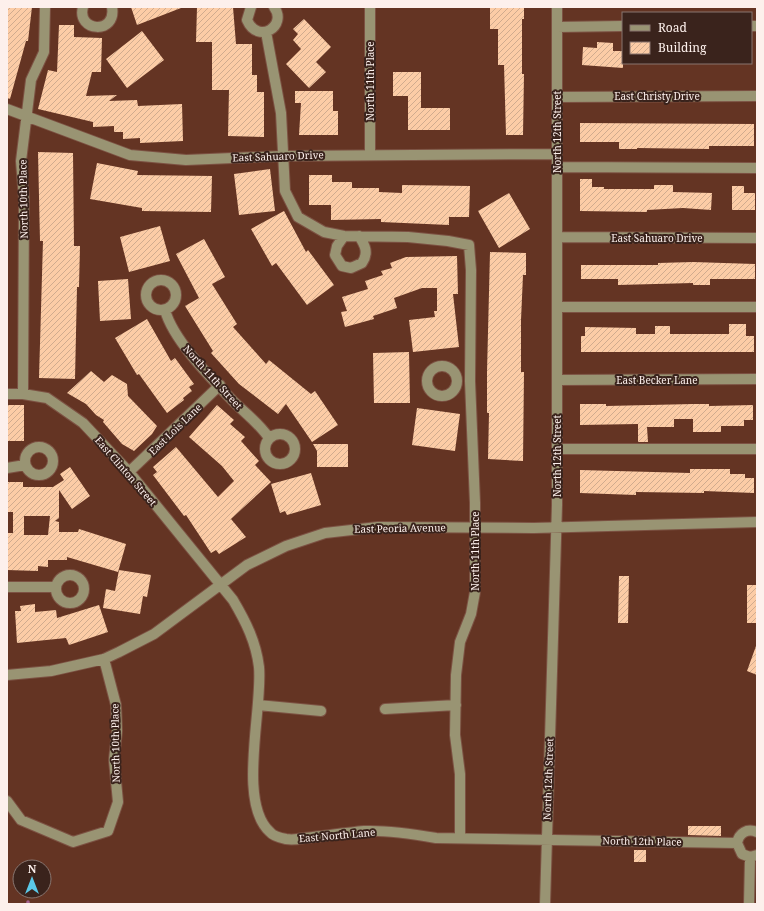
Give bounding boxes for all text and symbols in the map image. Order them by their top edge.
legend [622,12,752,64]
text: Road [658,19,688,36]
text: Building [658,39,707,56]
street label: North 11th Place [363,41,377,121]
street label: East Christy Drive [614,89,700,103]
street label: North 12th Street [550,90,564,173]
street label: East Sahuaro Drive [232,147,324,165]
street label: North 10th Place [15,159,31,239]
street label: East Sahuaro Drive [611,231,703,245]
street label: North 11th Street [180,342,246,413]
street label: East Becker Lane [616,373,698,387]
street label: East Lois Lane [146,400,204,458]
street label: North 12th Street [550,414,564,497]
street label: East Clinton Street [92,433,160,509]
street label: North 11th Place [468,511,482,591]
street label: East Peoria Avenue [354,520,446,536]
street label: North 10th Place [107,703,123,783]
street label: North 12th Street [540,737,556,820]
street label: East North Lane [298,825,376,845]
street label: North 12th Place [602,833,682,849]
north arrow [12,859,52,899]
text: N [28,861,37,876]

